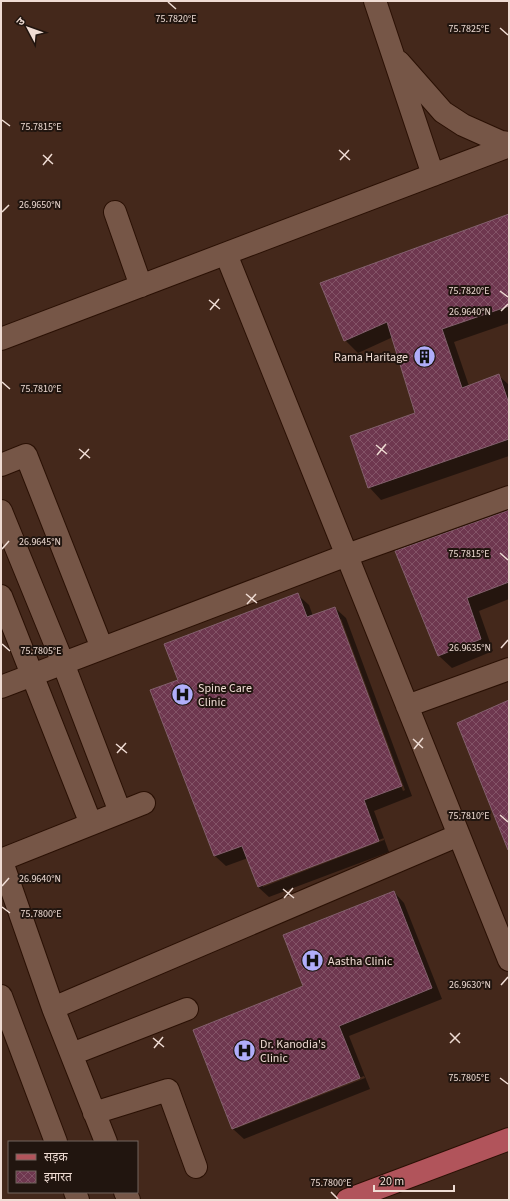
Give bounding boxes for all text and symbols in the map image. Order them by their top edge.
north arrow [8,8,48,48]
text: 75.7820°E [156,12,196,26]
text: उ [13,14,29,29]
text: 75.7825°E [449,22,489,36]
text: 75.7815°E [21,120,61,134]
text: 26.9650°N [19,198,61,212]
text: 75.7820°E [449,284,489,298]
text: 26.9640°N [449,305,491,319]
building icon: Rama Haritage [411,344,437,370]
place label: Rama Haritage [334,349,408,366]
text: 75.7810°E [21,382,61,396]
text: 26.9645°N [19,535,61,549]
text: 75.7815°E [449,547,489,561]
text: 26.9635°N [449,641,491,655]
text: 75.7805°E [21,644,61,658]
place label: Spine Care Clinic [198,680,252,711]
hospital icon: Spine Care Clinic [169,682,195,708]
text: 75.7810°E [449,809,489,823]
text: 26.9640°N [19,872,61,886]
text: 75.7800°E [21,907,61,921]
hospital icon: Aastha Clinic [299,948,325,974]
place label: Aastha Clinic [328,953,393,970]
text: 26.9630°N [449,978,491,992]
place label: Dr. Kanodia's Clinic [260,1036,326,1067]
hospital icon: Dr. Kanodia's Clinic [232,1038,258,1064]
text: 75.7805°E [449,1071,489,1085]
legend [8,1141,138,1193]
text: सड़क [44,1149,69,1166]
scale bar [374,1167,454,1193]
text: इमारत [44,1169,73,1186]
text: 20 m [380,1173,404,1190]
text: 75.7800°E [311,1176,351,1190]

